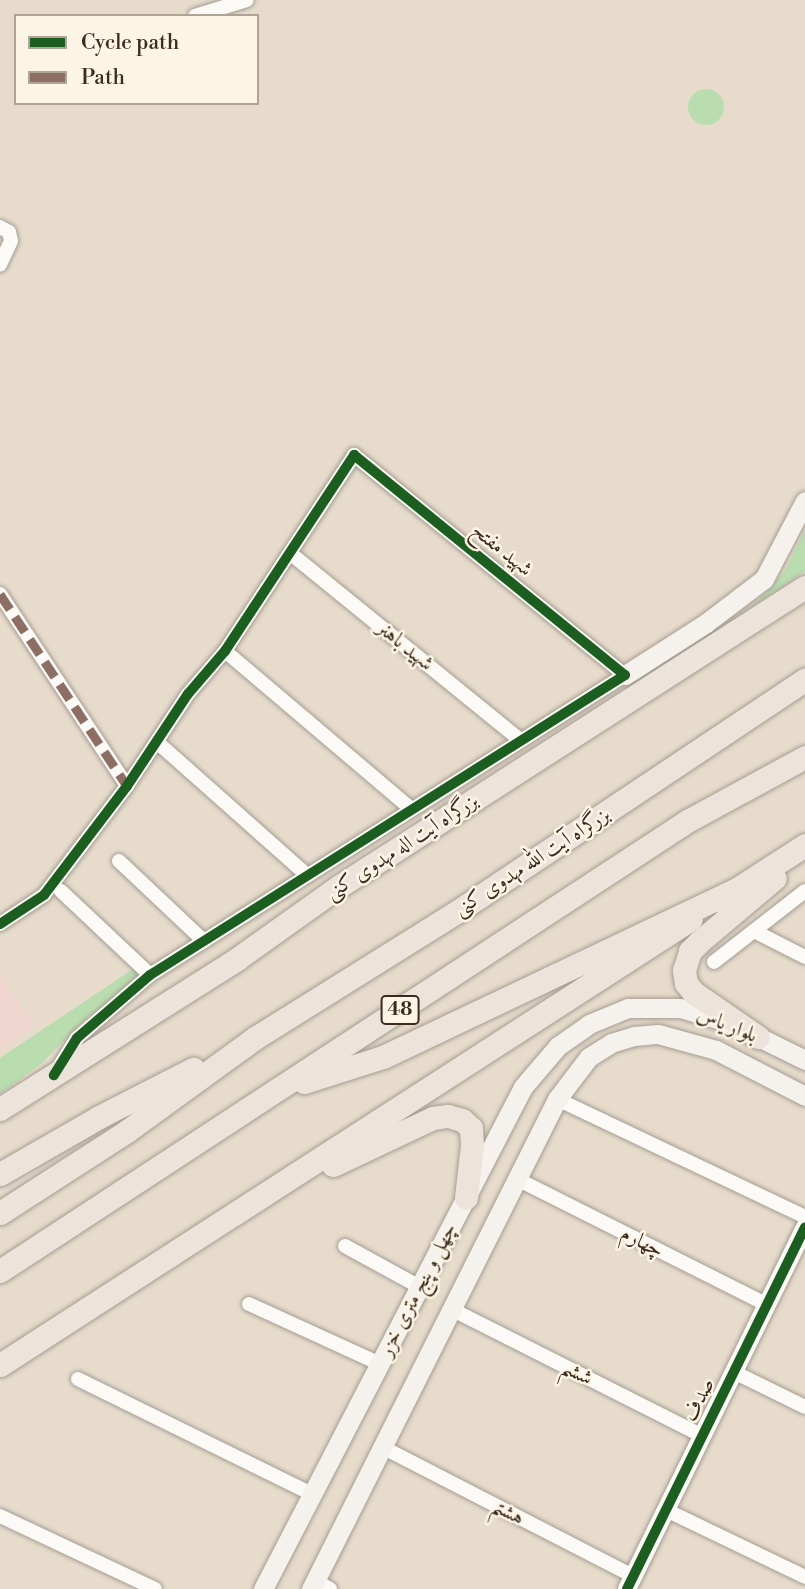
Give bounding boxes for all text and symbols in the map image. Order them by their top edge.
legend [14,14,259,105]
text: Cycle path [81,30,179,56]
text: Path [81,65,125,91]
street label: شهید مفتح [467,518,537,582]
street label: شهید باهنر [371,615,439,677]
street label: بزرگراه آیت اله مهدوی کنی [321,788,483,906]
street label: بزرگراه آیت الله مهدوی کنی [449,802,615,922]
road number: 48 [379,994,421,1026]
street label: بلوار یاس [693,1002,761,1048]
street label: چهل و پنج متری خزر [373,1219,463,1361]
street label: چهارم [616,1221,668,1263]
street label: ششم [557,1355,597,1391]
street label: صدف [678,1374,720,1426]
street label: هشتم [487,1493,529,1531]

